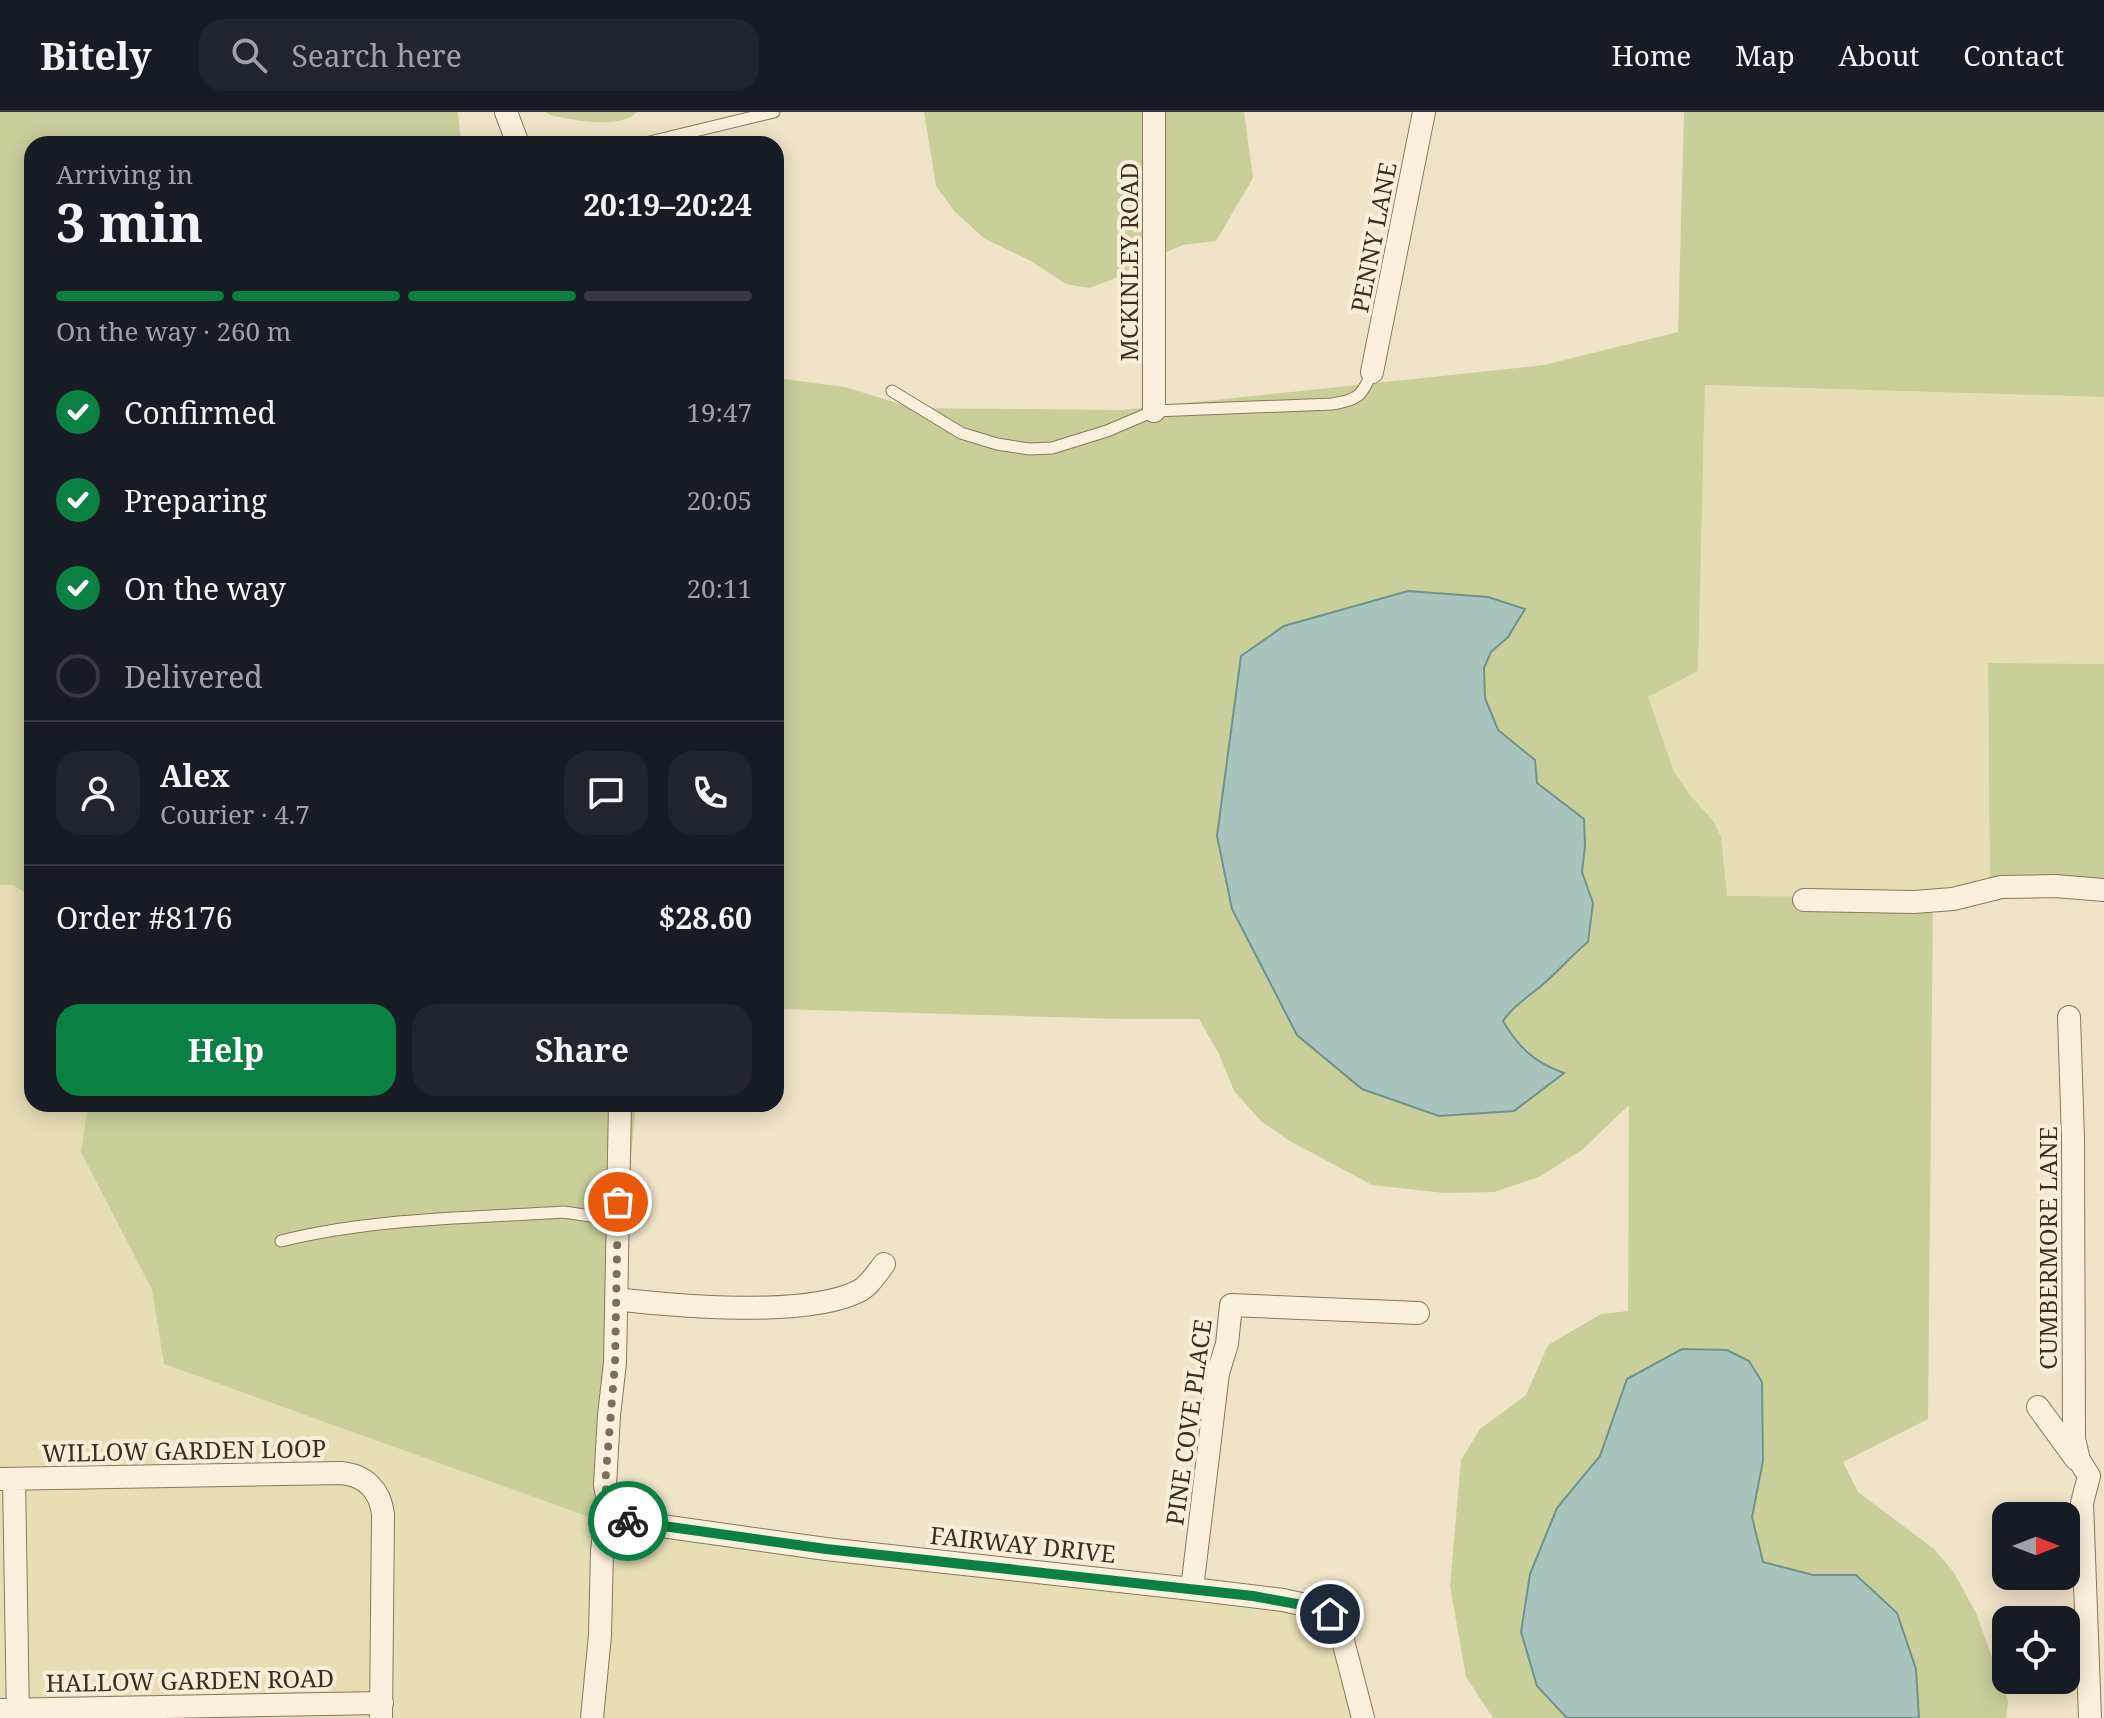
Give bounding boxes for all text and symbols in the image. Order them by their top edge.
search box [199,19,759,91]
text: Bitely [40,29,151,81]
icon: search [227,33,271,77]
text: Search here [291,35,462,76]
text: Home [1612,36,1691,74]
text: Map [1735,36,1795,74]
text: About [1839,36,1919,74]
text: Contact [1963,36,2064,74]
text: Arriving in [56,156,193,192]
street label: PENNY LANE [1342,159,1404,315]
street label: MCKINLEY ROAD [1112,163,1145,361]
text: 20:19–20:24 [583,184,752,225]
text: 3 min [56,186,203,257]
text: On the way · 260 m [56,313,291,349]
icon: check [56,390,100,434]
text: Confirmed [124,392,276,433]
text: 19:47 [686,394,752,430]
icon: check [56,478,100,522]
text: Preparing [124,480,267,521]
text: 20:05 [686,482,752,518]
icon: check [56,566,100,610]
text: On the way [124,568,286,609]
text: 20:11 [686,570,752,606]
text: Delivered [124,656,263,697]
button: person [56,751,140,835]
button: chat [564,751,648,835]
button: phone [668,751,752,835]
text: Alex [160,755,230,796]
text: Courier · 4.7 [160,796,310,832]
text: Order #8176 [56,897,233,938]
text: $28.60 [658,897,752,938]
button: Help [56,1004,396,1096]
button: Share [412,1004,752,1096]
street label: CUMBERMORE LANE [2031,1126,2064,1370]
pin [584,1168,652,1236]
icon: bag [596,1180,640,1224]
street label: PINE COVE PLACE [1157,1317,1219,1527]
street label: WILLOW GARDEN LOOP [42,1431,326,1469]
courier [588,1481,668,1561]
icon: bike [606,1499,650,1543]
north arrow [1992,1502,2080,1590]
map controls [1992,1502,2080,1694]
street label: FAIRWAY DRIVE [929,1518,1117,1570]
pin [1296,1580,1364,1648]
icon: home [1308,1592,1352,1636]
button: locate [1992,1606,2080,1694]
street label: HALLOW GARDEN ROAD [46,1661,334,1699]

